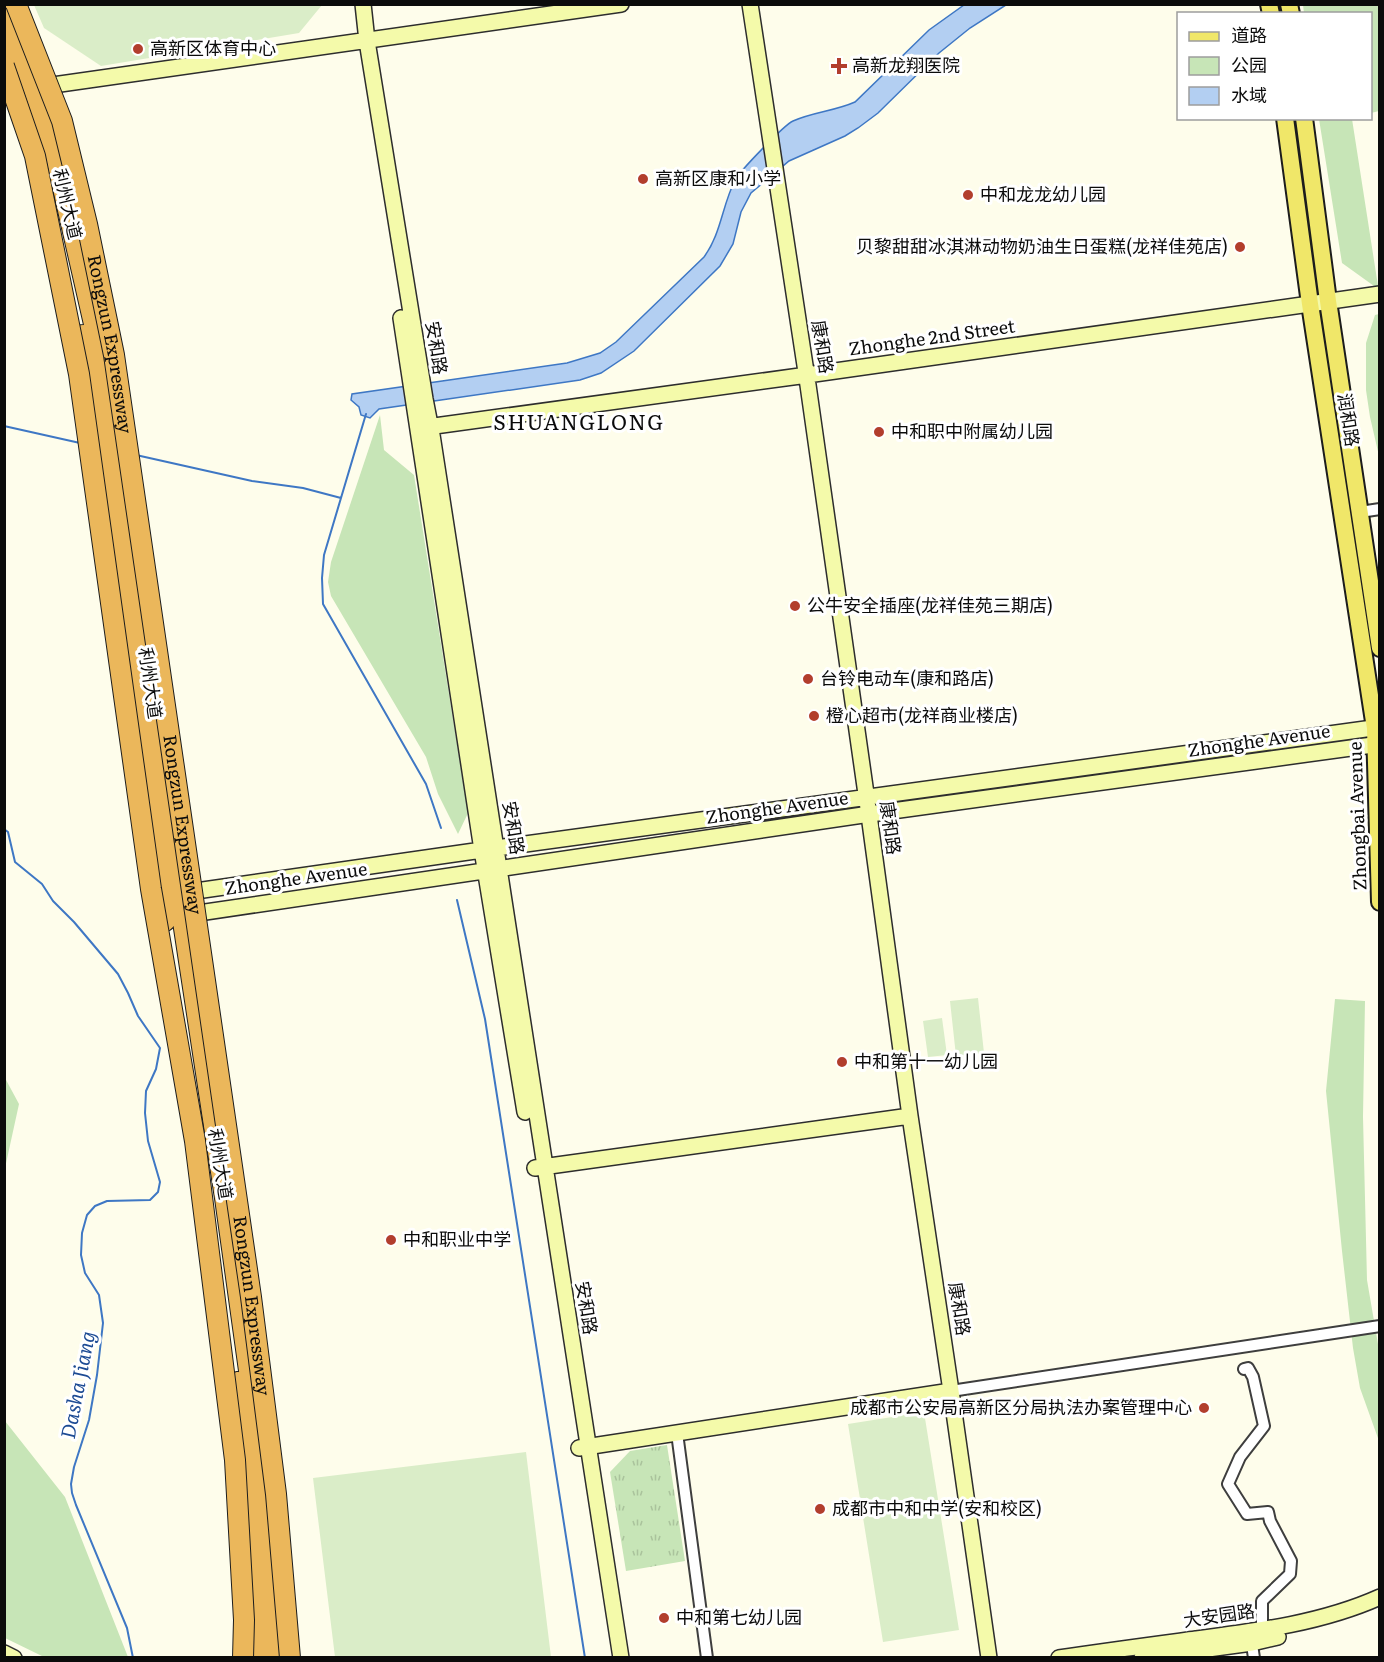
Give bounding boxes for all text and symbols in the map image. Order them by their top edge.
legend [1177,12,1372,120]
text: 道路 [1231,21,1267,48]
place label: 高新区体育中心 [150,34,276,61]
marker: 高新区体育中心 [131,42,145,56]
place label: 高新龙翔医院 [852,51,960,78]
text: 公园 [1231,51,1267,78]
marker: 高新龙翔医院 [830,57,848,75]
text: 水域 [1231,81,1267,108]
place label: 高新区康和小学 [655,164,781,191]
street label: 利州大道 [47,166,90,242]
marker: 高新区康和小学 [636,172,650,186]
place label: 中和龙龙幼儿园 [980,180,1106,207]
marker: 中和龙龙幼儿园 [961,188,975,202]
place label: 贝黎甜甜冰淇淋动物奶油生日蛋糕(龙祥佳苑店) [856,232,1228,259]
marker: 贝黎甜甜冰淇淋动物奶油生日蛋糕(龙祥佳苑店) [1233,240,1247,254]
street label: Rongzun Expressway [82,252,140,436]
street label: Zhonghe 2nd Street [847,311,1017,362]
street label: 康和路 [806,318,841,376]
street label: 安和路 [420,319,455,377]
street label: 润和路 [1332,391,1367,449]
district label: SHUANGLONG [493,405,665,436]
place label: 中和职中附属幼儿园 [891,417,1053,444]
marker: 中和职中附属幼儿园 [872,425,886,439]
place label: 公牛安全插座(龙祥佳苑三期店) [807,591,1053,618]
marker: 公牛安全插座(龙祥佳苑三期店) [788,599,802,613]
street label: 利州大道 [133,645,170,720]
place label: 台铃电动车(康和路店) [820,664,994,691]
marker: 台铃电动车(康和路店) [801,672,815,686]
place label: 橙心超市(龙祥商业楼店) [826,701,1018,728]
marker: 橙心超市(龙祥商业楼店) [807,709,821,723]
street label: Zhonghe Avenue [1186,716,1332,763]
street label: Rongzun Expressway [157,733,210,917]
street label: Zhongbai Avenue [1340,741,1373,891]
street label: Zhonghe Avenue [704,783,850,830]
street label: 安和路 [497,799,532,857]
street label: 康和路 [874,799,909,856]
street label: Zhonghe Avenue [223,854,369,901]
place label: 中和第十一幼儿园 [854,1047,998,1074]
marker: 中和第十一幼儿园 [835,1055,849,1069]
street label: 利州大道 [203,1126,240,1201]
street label: Rongzun Expressway [227,1214,278,1398]
place label: 中和职业中学 [403,1225,511,1252]
marker: 中和职业中学 [384,1233,398,1247]
street label: 安和路 [570,1279,605,1337]
street label: 康和路 [943,1280,978,1338]
water label: Dasha Jiang [51,1328,101,1441]
place label: 成都市公安局高新区分局执法办案管理中心 [850,1393,1192,1420]
marker: 成都市公安局高新区分局执法办案管理中心 [1197,1401,1211,1415]
place label: 成都市中和中学(安和校区) [832,1494,1042,1521]
marker: 成都市中和中学(安和校区) [813,1502,827,1516]
street label: 大安园路 [1181,1596,1256,1633]
place label: 中和第七幼儿园 [676,1603,802,1630]
marker: 中和第七幼儿园 [657,1611,671,1625]

